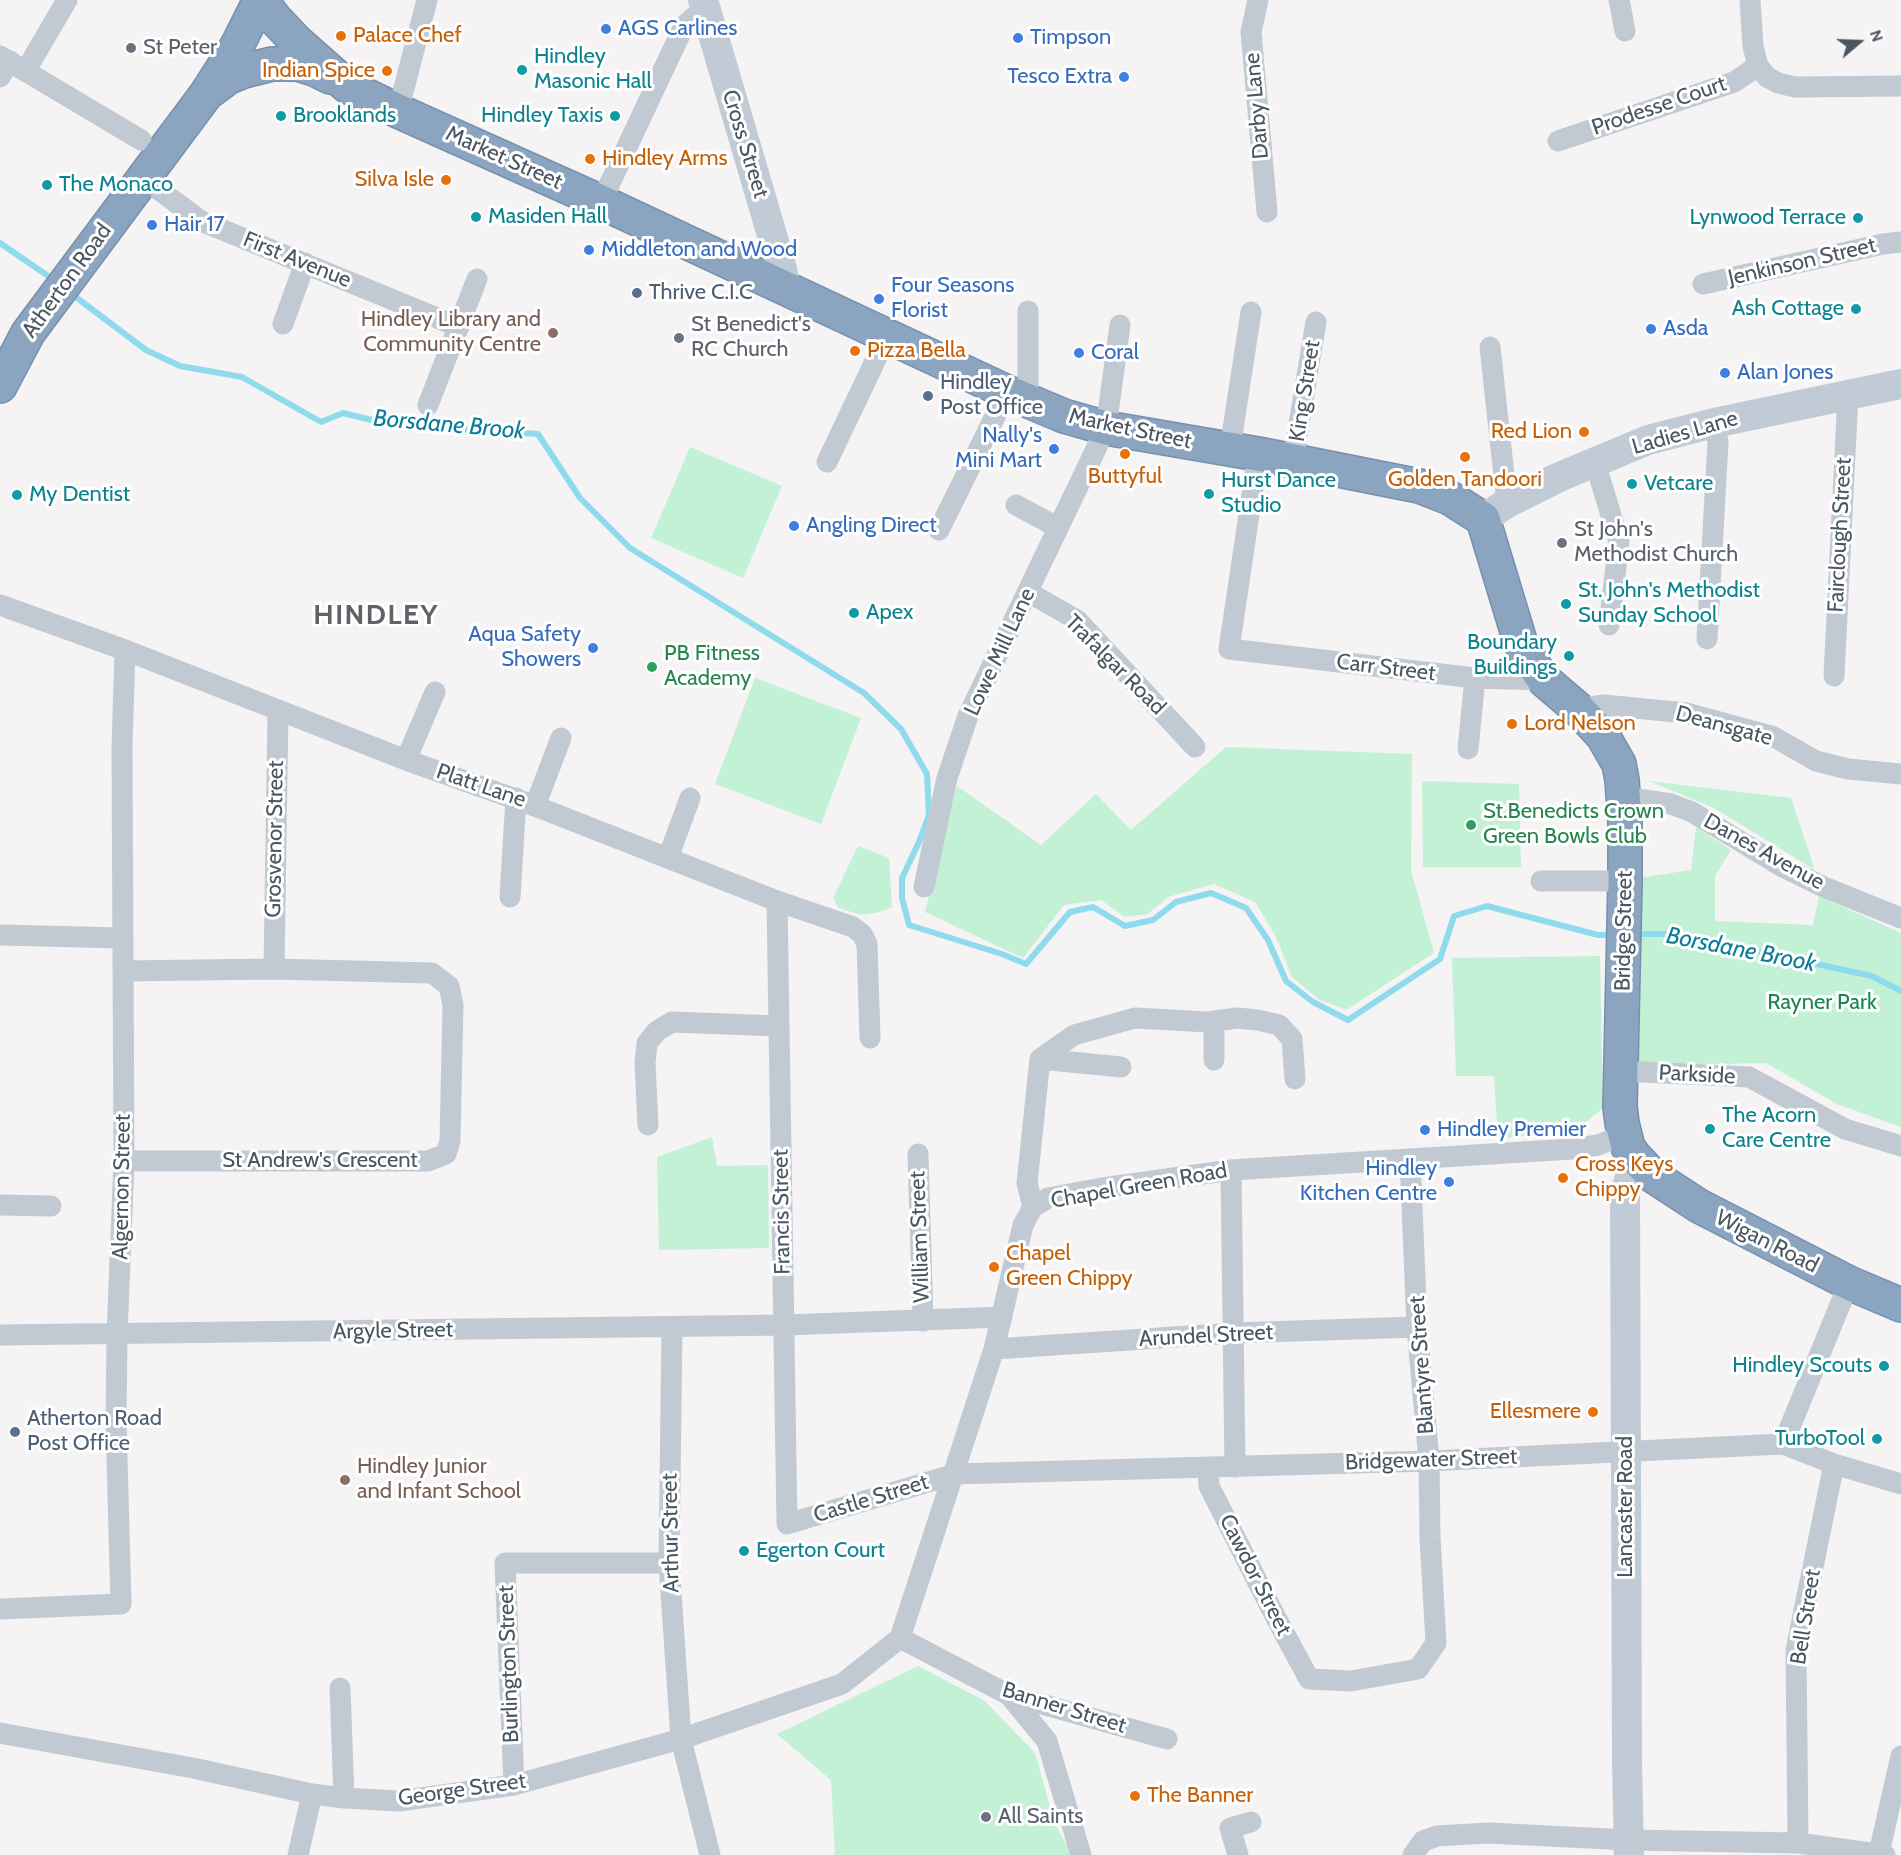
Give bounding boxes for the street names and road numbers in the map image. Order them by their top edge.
street label: Darby Lane [1239,52,1275,160]
street label: Prodesse Court [1588,71,1730,141]
street label: Cross Street [716,87,774,201]
street label: Market Street [442,121,566,195]
street label: Atherton Road [17,219,117,343]
street label: First Avenue [239,226,355,294]
street label: Jenkinson Street [1726,232,1878,292]
street label: King Street [1284,338,1326,444]
street label: Market Street [1066,403,1194,455]
street label: Ladies Lane [1629,405,1741,461]
street label: Fairclough Street [1823,457,1857,613]
street label: Lowe Mill Lane [959,584,1041,720]
street label: Trafalgar Road [1059,609,1171,721]
street label: Carr Street [1335,649,1437,687]
street label: Deansgate [1673,700,1775,752]
street label: Platt Lane [433,758,529,814]
street label: Grosvenor Street [260,760,290,918]
street label: Danes Avenue [1699,808,1829,896]
street label: Bridge Street [1610,871,1638,991]
street label: Parkside [1658,1060,1736,1090]
street label: Algernon Street [108,1114,136,1260]
street label: St Andrew's Crescent [222,1148,418,1174]
street label: Francis Street [768,1149,796,1275]
street label: Chapel Green Road [1049,1158,1229,1214]
street label: William Street [905,1171,935,1303]
street label: Wigan Road [1711,1205,1823,1279]
street label: Blantyre Street [1404,1295,1440,1435]
street label: Argyle Street [333,1317,453,1345]
street label: Arundel Street [1138,1319,1274,1353]
street label: Lancaster Road [1613,1436,1639,1578]
street label: Bridgewater Street [1344,1444,1518,1476]
street label: Castle Street [810,1469,932,1529]
street label: Arthur Street [657,1473,685,1593]
street label: Cawdor Street [1213,1510,1297,1640]
street label: Bell Street [1785,1567,1827,1667]
street label: Burlington Street [493,1585,525,1743]
street label: Banner Street [999,1677,1129,1739]
street label: George Street [397,1768,527,1812]

